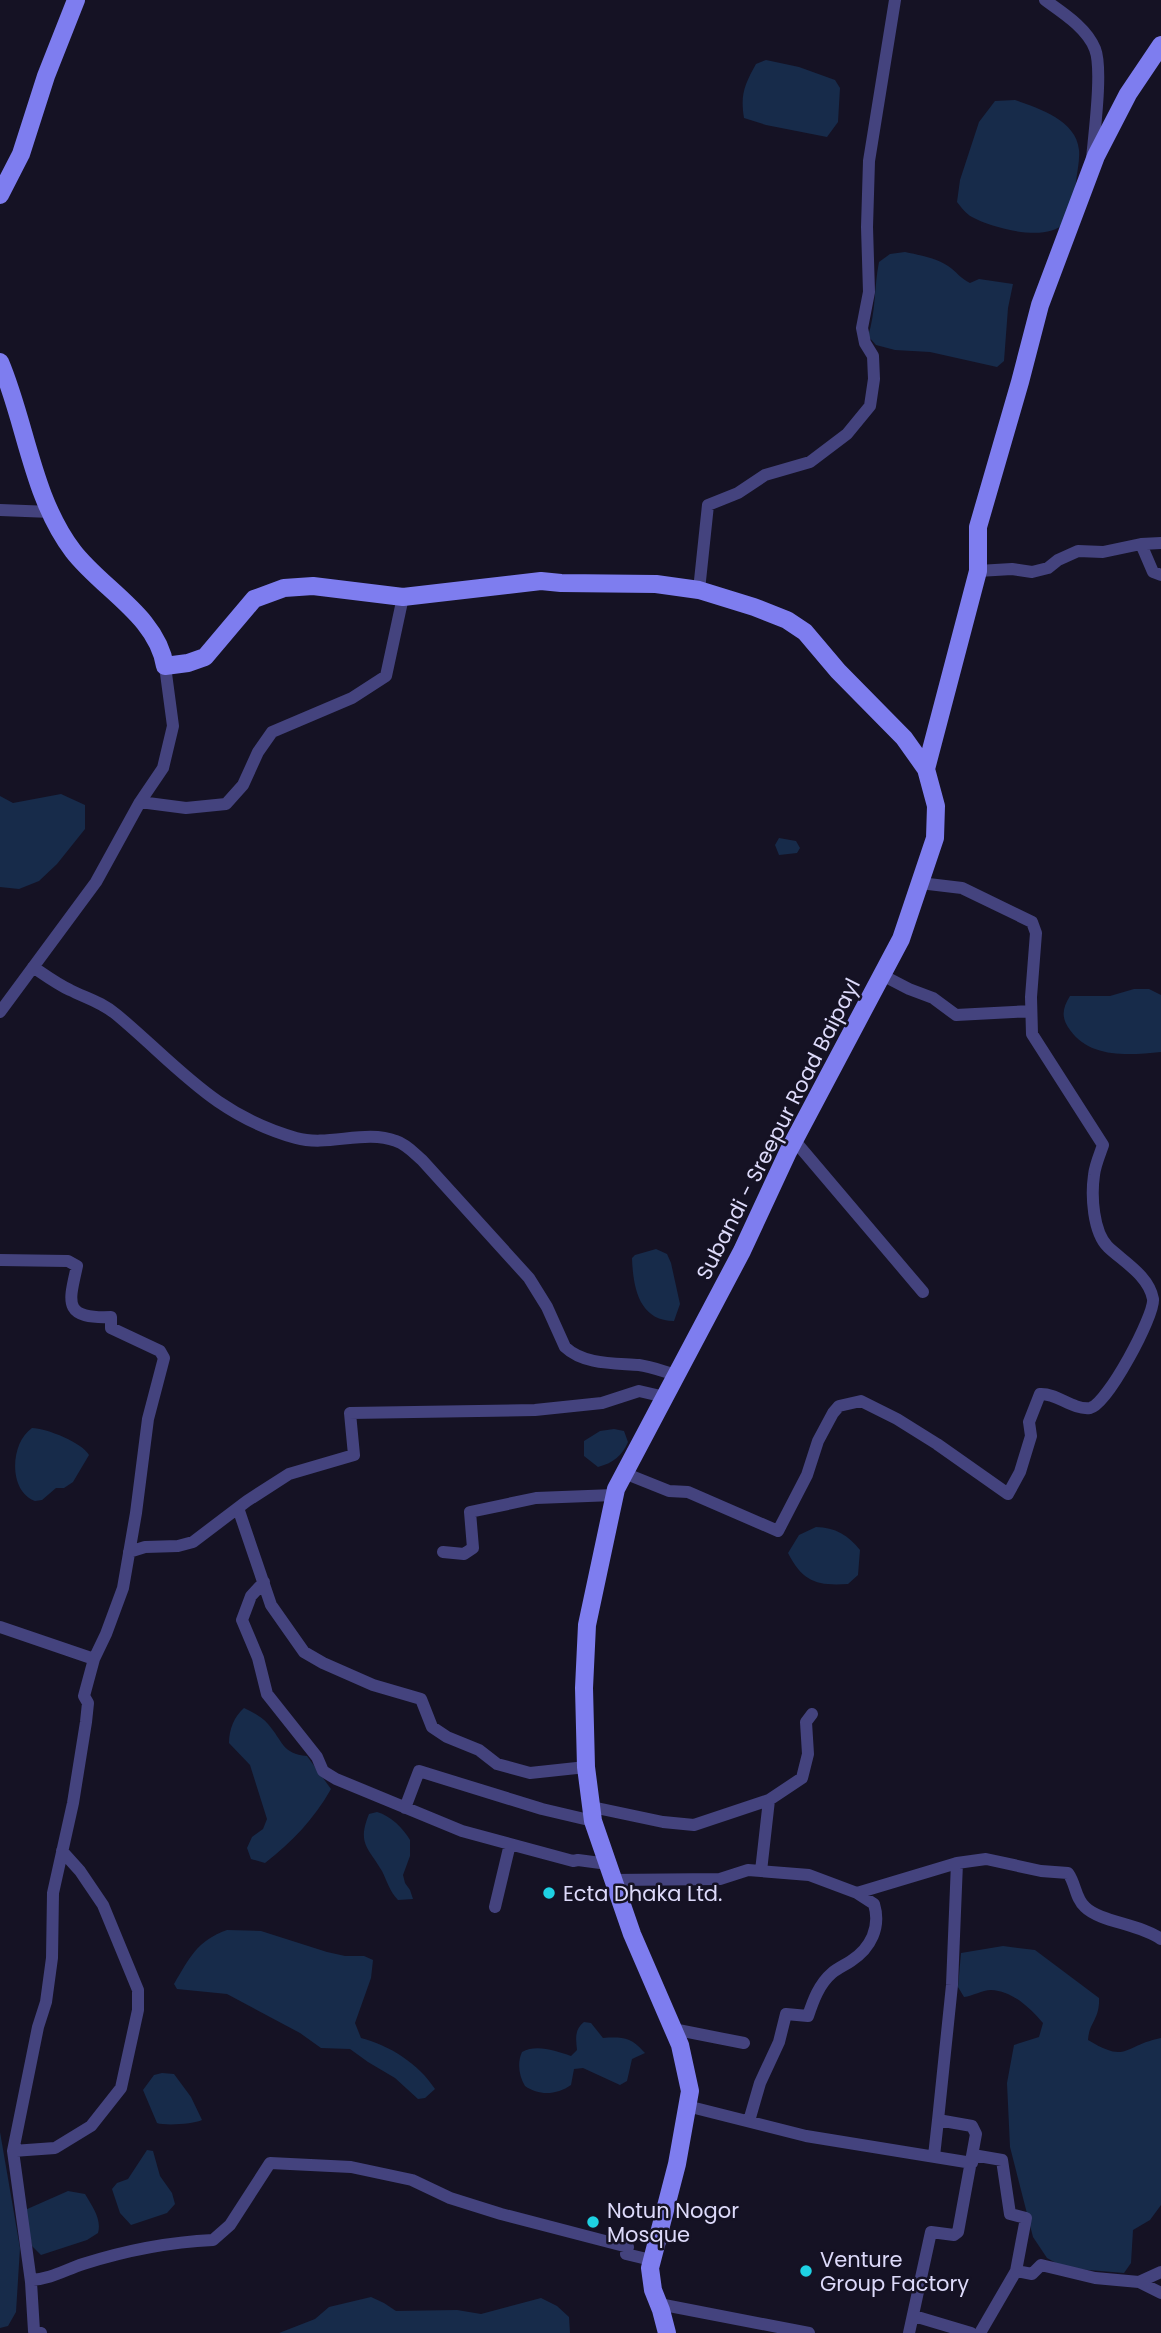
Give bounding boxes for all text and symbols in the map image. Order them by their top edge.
street label: Subandi - Sreepur Road Baipayl [689,973,867,1285]
place label: Ecta Dhaka Ltd. [563,1879,722,1908]
marker: Ecta Dhaka Ltd. [541,1885,557,1901]
place label: Notun Nogor Mosque [607,2196,739,2249]
marker: Notun Nogor Mosque [585,2214,601,2230]
place label: Venture Group Factory [820,2245,969,2298]
marker: Venture Group Factory [798,2263,814,2279]

